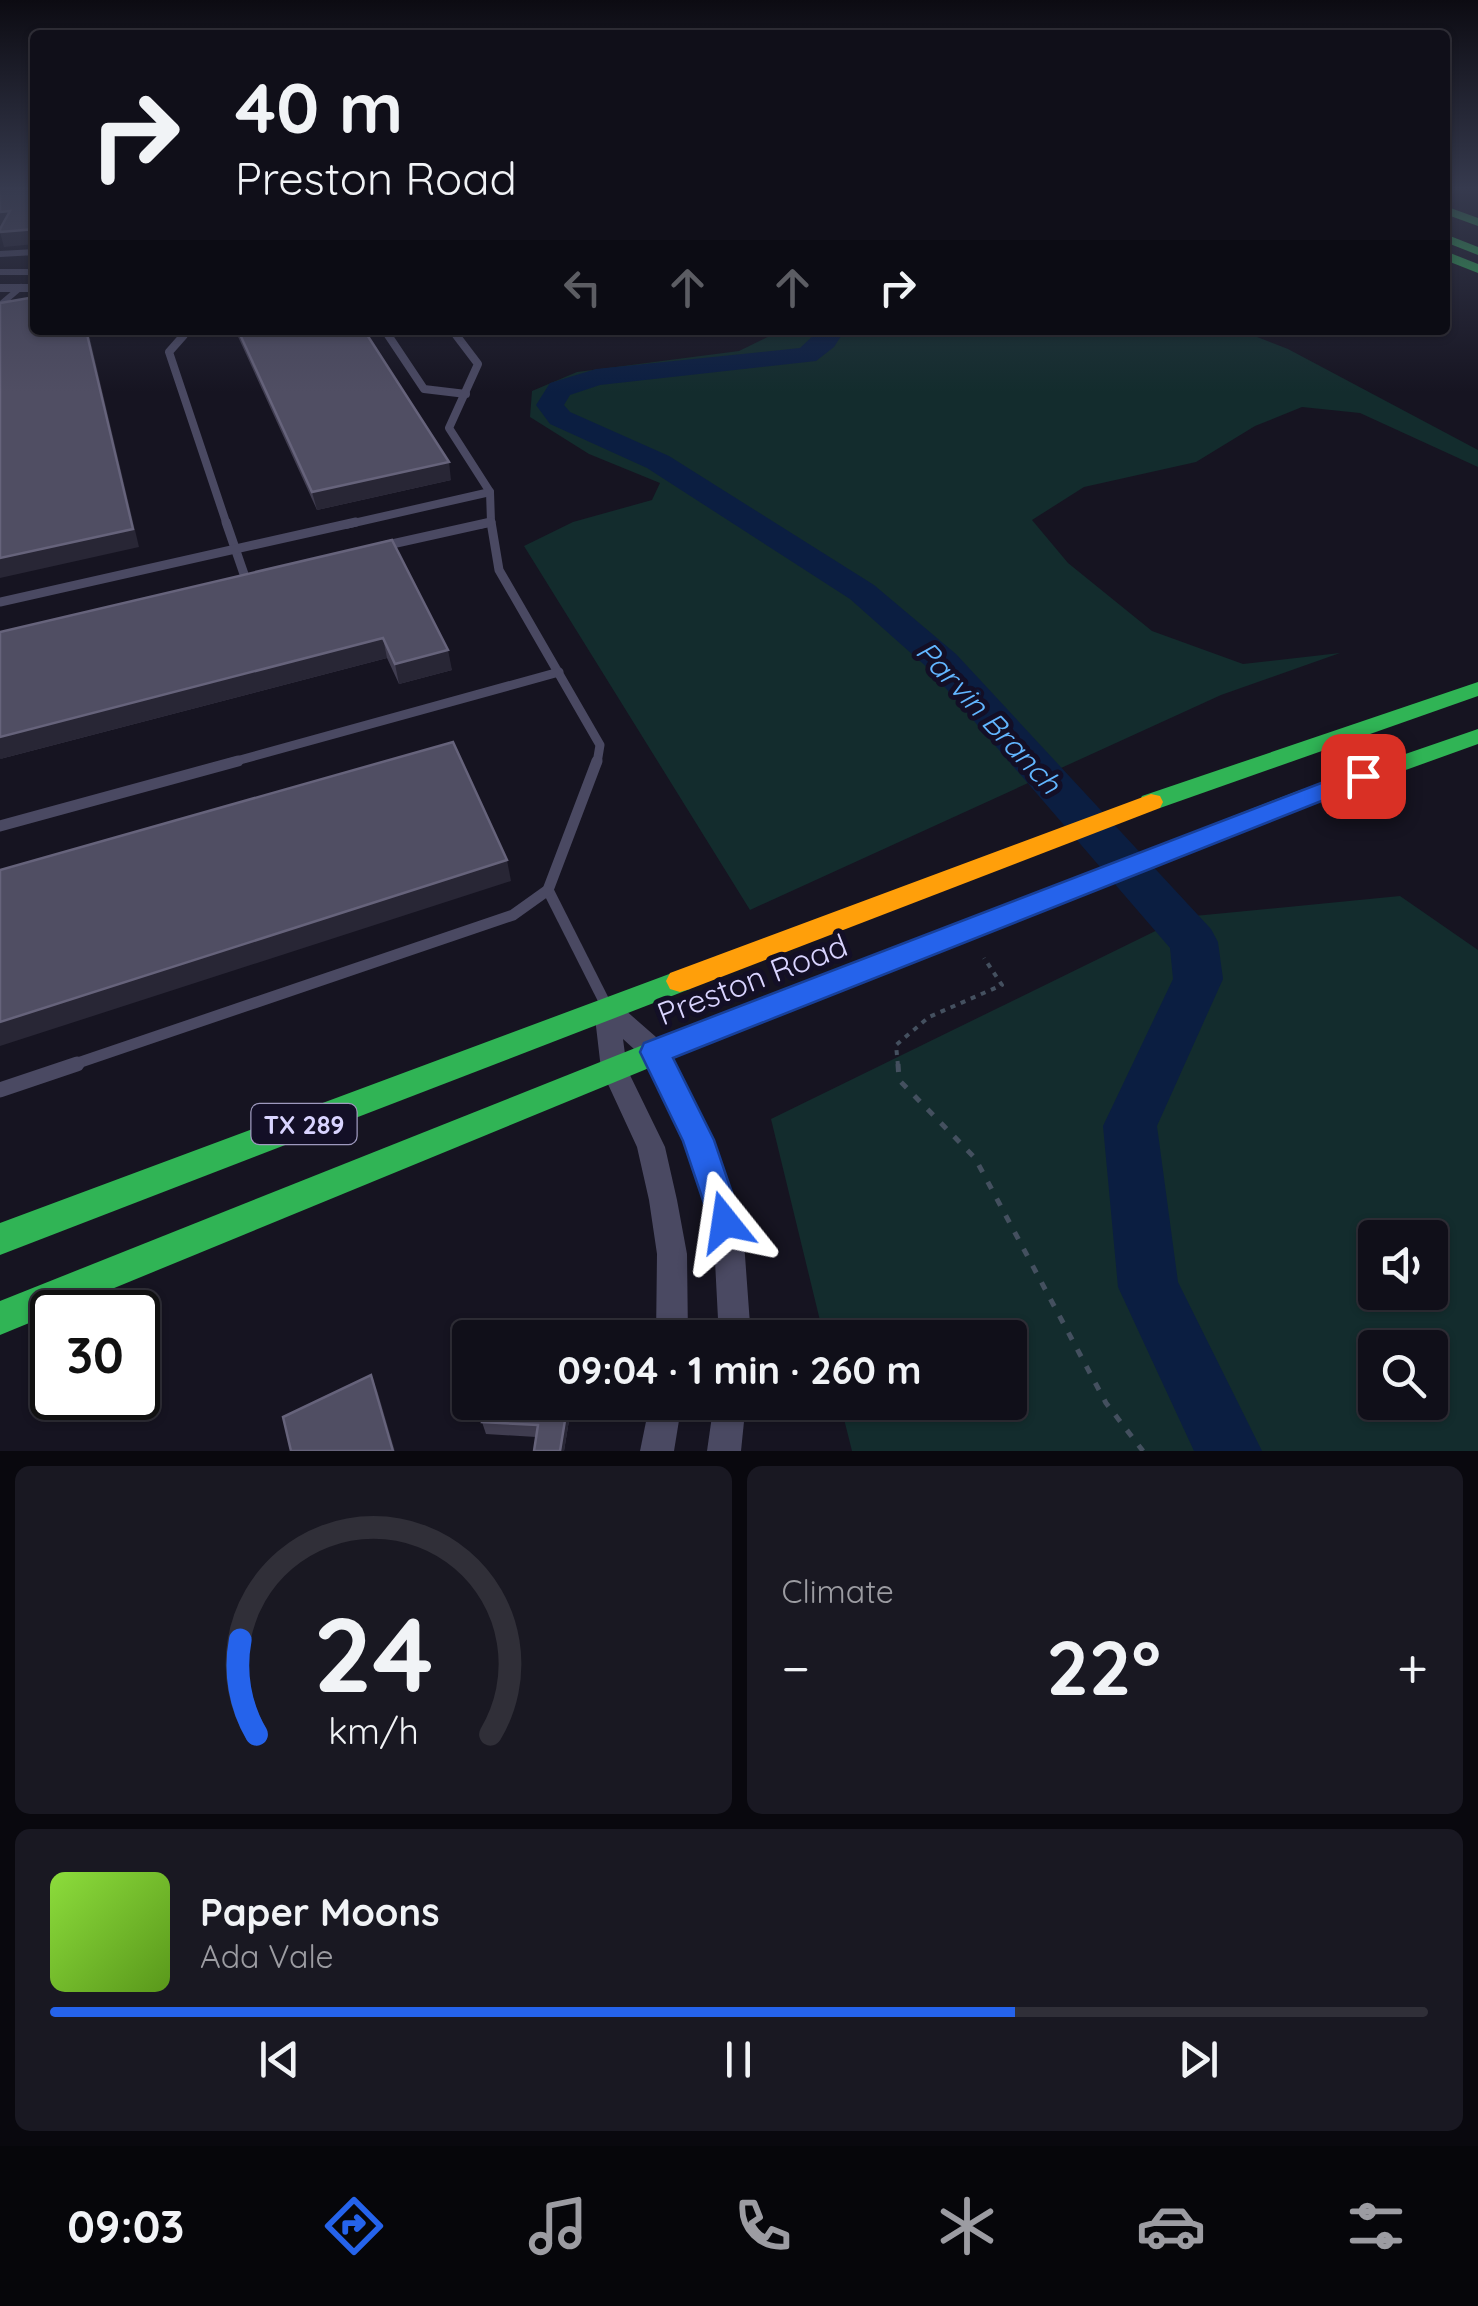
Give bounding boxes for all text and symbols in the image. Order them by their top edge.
text: 40 m [235,63,403,151]
icon: right [70,70,200,200]
text: Preston Road [235,150,517,206]
icon: left [555,260,610,315]
icon: ahead [660,260,715,315]
icon: ahead [765,260,820,315]
icon: right [870,260,925,315]
water label: Parvin Branch [908,633,1070,802]
pin [1321,734,1406,819]
icon: arrive [1336,749,1391,804]
street label: Preston Road [651,924,853,1034]
road number: TX 289 [252,1104,356,1144]
position arrow [673,1170,777,1274]
map controls [1358,1220,1448,1420]
button: sound [1358,1220,1448,1310]
speed limit sign: 30 [30,1290,160,1420]
button: search [1358,1330,1448,1420]
text: 09:04 · 1 min · 260 m [557,1346,922,1394]
text: Climate [782,1571,894,1611]
text: 24 [313,1588,433,1718]
text: 22° [1046,1620,1161,1714]
text: − [782,1633,810,1702]
text: + [1397,1633,1428,1702]
text: km/h [328,1708,419,1753]
text: Paper Moons [200,1888,440,1936]
text: Ada Vale [200,1936,334,1976]
icon: previous [252,2032,307,2087]
icon: pause [711,2032,766,2087]
icon: next [1171,2032,1226,2087]
icon: directions [319,2191,389,2261]
icon: music [523,2191,593,2261]
icon: phone [728,2191,798,2261]
icon: climate [932,2191,1002,2261]
icon: car [1136,2191,1206,2261]
icon: filters [1341,2191,1411,2261]
text: 09:03 [67,2198,184,2254]

